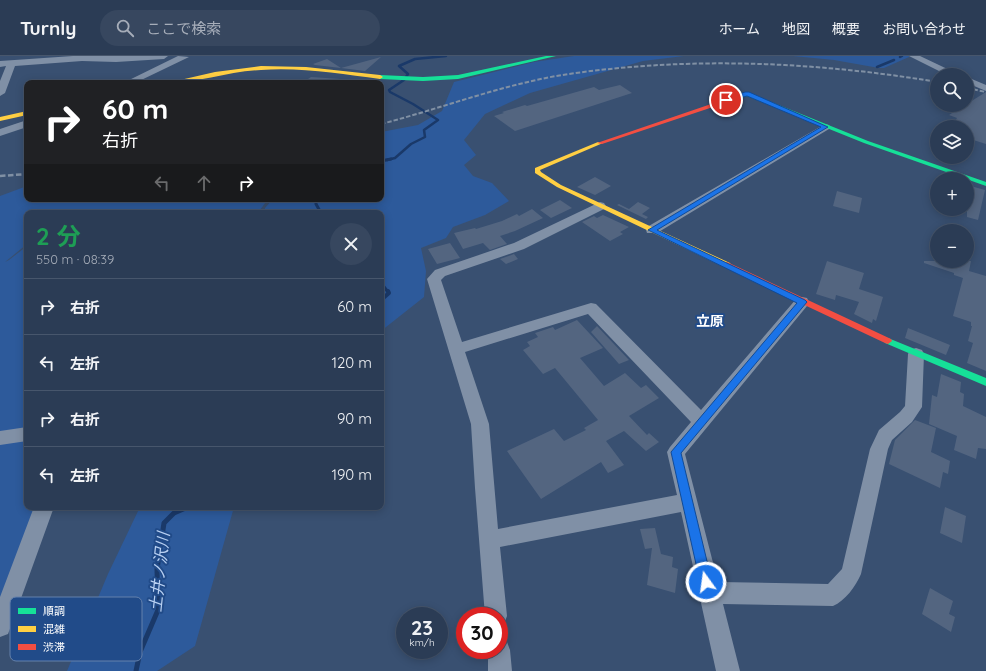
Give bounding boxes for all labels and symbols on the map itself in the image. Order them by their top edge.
pin [709,83,743,117]
district label: 立原 [696,312,724,330]
water label: 土井ノ沢川 [145,529,173,613]
position arrow [685,561,727,603]
legend [10,597,142,661]
text: 順調 [43,604,65,618]
speed limit sign: 30 [456,607,508,659]
text: 混雑 [43,622,65,636]
text: 渋滞 [43,640,65,654]

